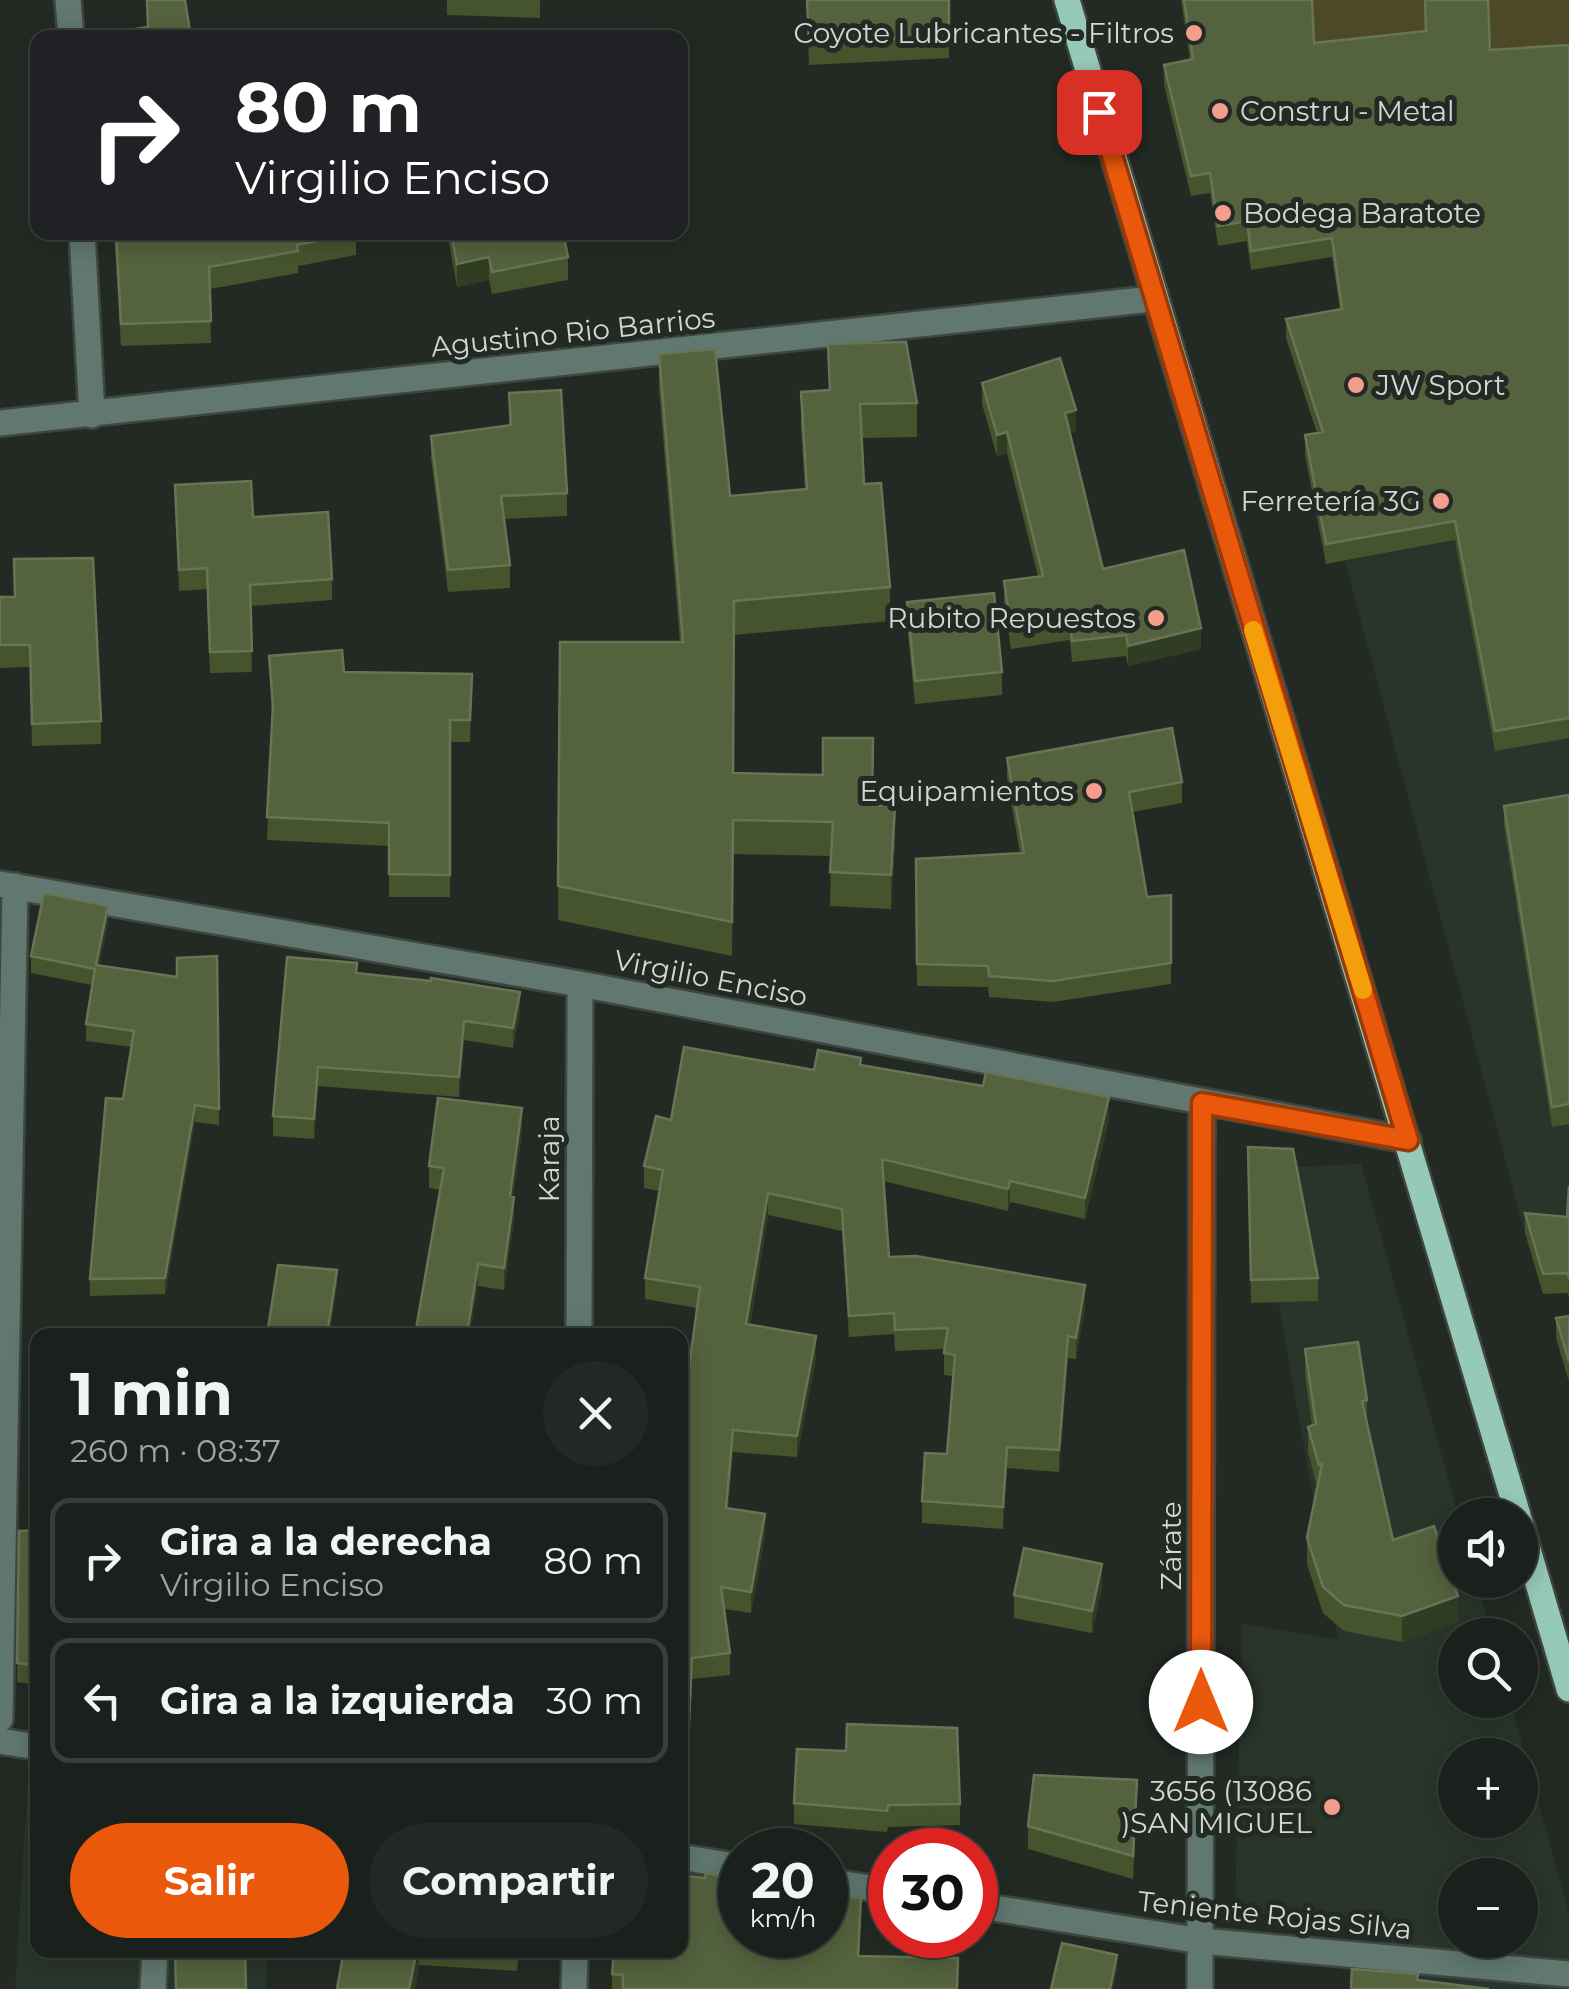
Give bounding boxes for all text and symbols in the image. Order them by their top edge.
place label: Coyote Lubricantes - Filtros [794,16,1174,50]
marker: Coyote Lubricantes - Filtros [1183,22,1205,44]
text: 80 m [235,64,422,150]
icon: right [70,70,200,200]
pin [1057,70,1142,155]
icon: arrive [1072,85,1127,140]
place label: Constru - Metal [1240,94,1455,128]
marker: Constru - Metal [1209,100,1231,122]
text: Virgilio Enciso [235,150,550,205]
place label: Bodega Baratote [1243,196,1481,230]
marker: Bodega Baratote [1212,202,1234,224]
street label: Agustino Rio Barrios [429,300,717,364]
place label: JW Sport [1375,368,1505,402]
marker: JW Sport [1345,374,1367,396]
place label: Ferretería 3G [1240,484,1421,518]
marker: Ferretería 3G [1430,490,1452,512]
place label: Rubito Repuestos [887,601,1136,635]
marker: Rubito Repuestos [1145,607,1167,629]
place label: Equipamientos [860,774,1074,808]
marker: Equipamientos [1083,780,1105,802]
street label: Virgilio Enciso [612,943,810,1013]
street label: Karaja [532,1116,566,1202]
text: 1 min [70,1357,233,1430]
button: close [543,1361,648,1466]
text: 260 m · 08:37 [70,1431,281,1470]
map controls [1438,1498,1538,1958]
button: sound [1438,1498,1538,1598]
street label: Zárate [1154,1501,1188,1591]
text: Gira a la derecha [160,1518,492,1565]
icon: right [75,1533,130,1588]
text: 80 m [543,1537,643,1584]
text: Virgilio Enciso [160,1565,384,1604]
button: search [1438,1618,1538,1718]
position arrow [1149,1650,1253,1754]
icon: left [75,1673,130,1728]
text: Gira a la izquierda [160,1677,515,1724]
text: 30 m [546,1677,643,1724]
button: + [1438,1738,1538,1838]
place label: 3656 (13086 )SAN MIGUEL [1121,1774,1312,1840]
marker: 3656 (13086 )SAN MIGUEL [1321,1796,1343,1818]
button: Salir [70,1823,349,1938]
button: Compartir [369,1823,648,1938]
speed limit sign: 30 [868,1828,998,1958]
text: 20 [751,1850,815,1911]
button: − [1438,1858,1538,1958]
street label: Teniente Rojas Silva [1136,1884,1414,1946]
text: km/h [750,1903,816,1933]

